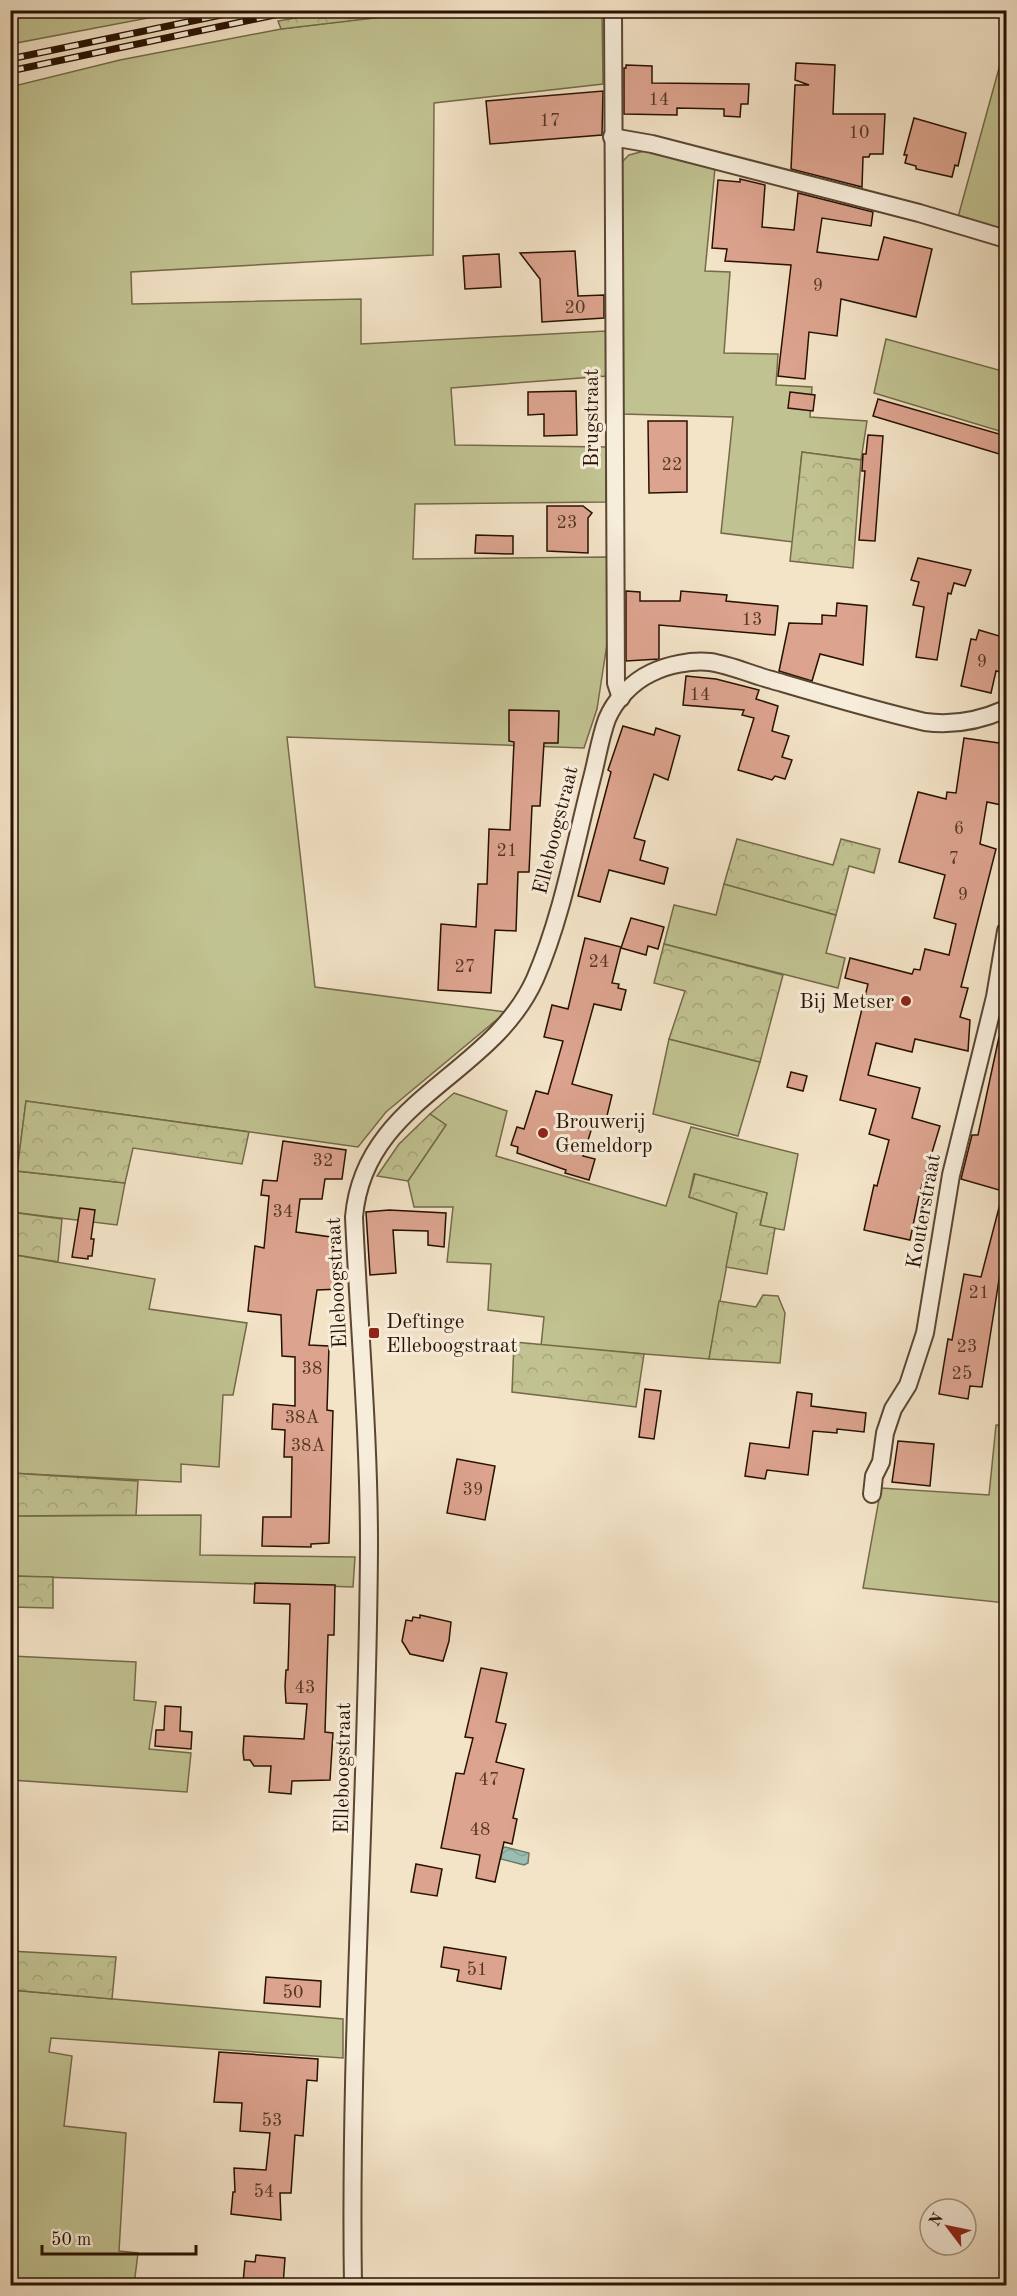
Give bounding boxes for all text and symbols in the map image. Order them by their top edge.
house number: 14 [649,91,669,109]
house number: 17 [540,112,560,130]
house number: 10 [849,124,869,142]
house number: 9 [813,277,823,295]
house number: 20 [565,299,585,317]
street label: Brugstraat [582,369,603,467]
house number: 22 [662,456,682,474]
house number: 23 [557,514,577,532]
house number: 13 [742,611,762,629]
house number: 9 [977,653,987,671]
house number: 14 [690,686,710,704]
street label: Elleboogstraat [530,764,583,897]
house number: 6 [954,820,964,838]
house number: 21 [497,842,517,860]
house number: 7 [949,850,959,868]
house number: 9 [958,886,968,904]
house number: 24 [589,953,609,971]
house number: 27 [455,958,475,976]
place label: Bij Metser [799,992,894,1013]
marker: Bij Metser [899,994,913,1008]
place label: Brouwerij Gemeldorp [555,1112,653,1157]
marker: Brouwerij Gemeldorp [536,1126,550,1140]
house number: 32 [313,1152,333,1170]
street label: Kouterstraat [904,1152,945,1270]
house number: 34 [273,1203,293,1221]
street label: Elleboogstraat [324,1217,351,1349]
house number: 21 [969,1284,989,1302]
place label: Deftinge Elleboogstraat [386,1312,518,1357]
marker: Deftinge Elleboogstraat [367,1326,381,1340]
house number: 23 [957,1338,977,1356]
house number: 38 [302,1360,322,1378]
house number: 25 [952,1365,972,1383]
house number: 38A [285,1409,320,1427]
house number: 38A [291,1437,326,1455]
house number: 39 [463,1481,483,1499]
house number: 43 [295,1679,315,1697]
street label: Elleboogstraat [332,1702,355,1834]
house number: 47 [479,1771,499,1789]
house number: 48 [470,1821,490,1839]
house number: 51 [467,1961,487,1979]
house number: 50 [283,1984,303,2002]
house number: 53 [262,2112,282,2130]
house number: 54 [254,2183,274,2201]
north arrow [918,2197,978,2257]
text: N [927,2210,947,2230]
scale bar [42,2218,196,2256]
text: 50 m [51,2231,91,2249]

